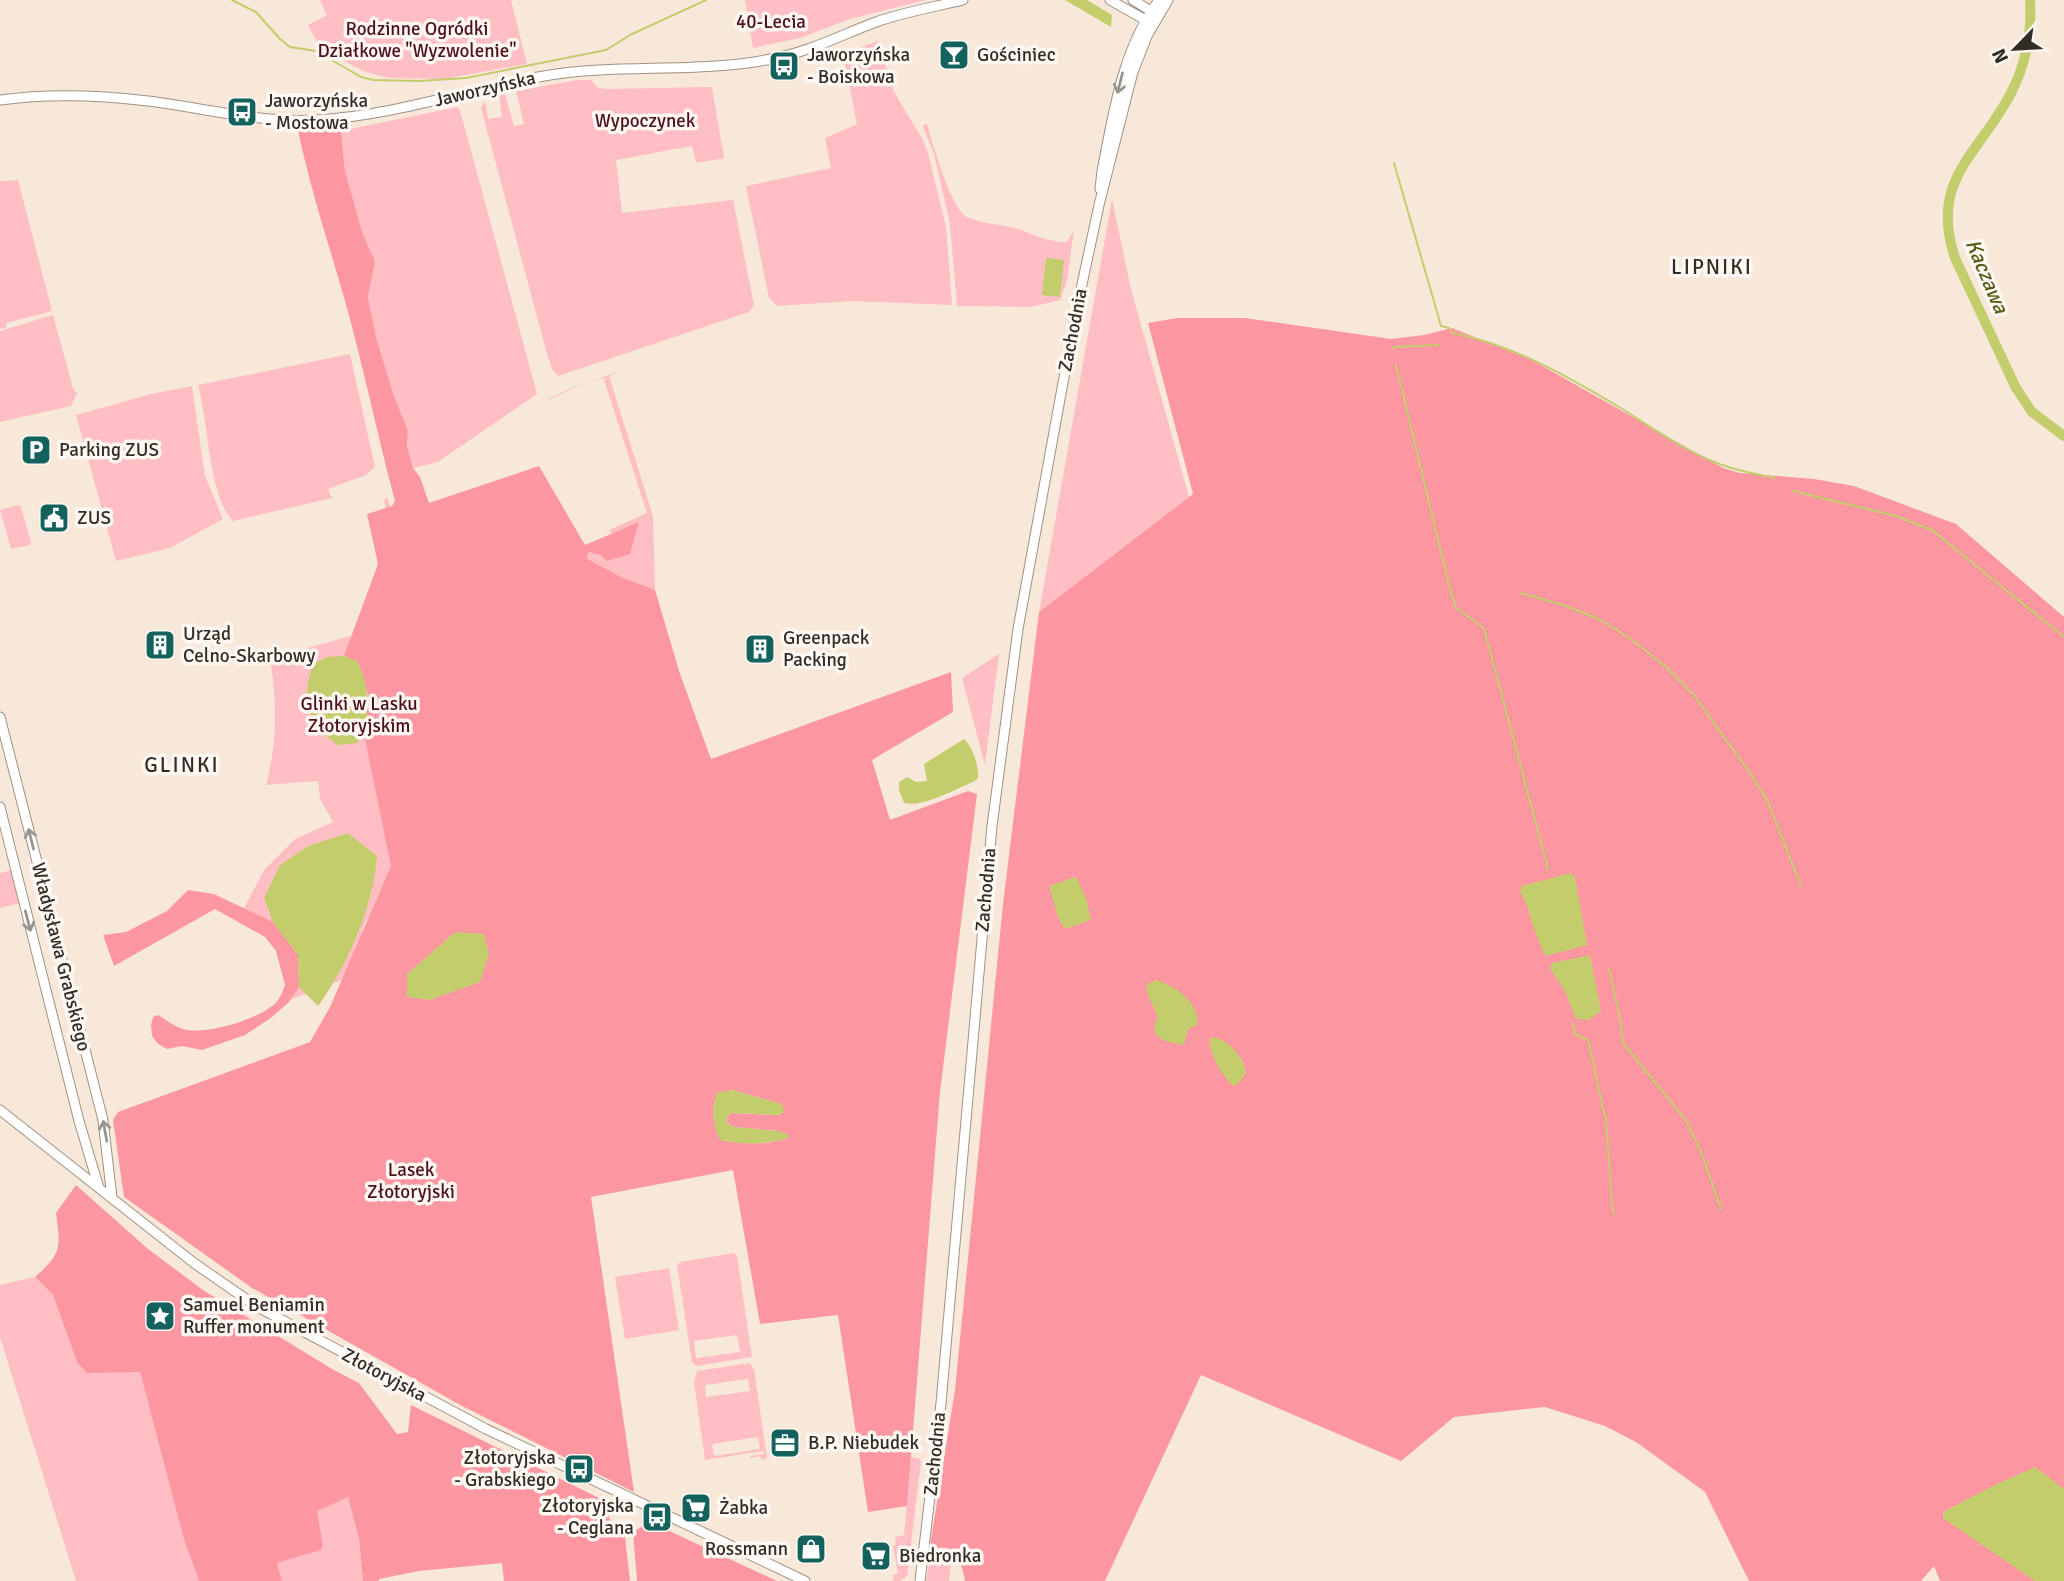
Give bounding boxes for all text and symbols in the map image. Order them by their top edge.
park label: 40-Lecia [736,10,806,34]
north arrow [1980,14,2050,84]
park label: Rodzinne Ogródki Działkowe "Wyzwolenie" [317,17,517,63]
bar icon: Gościniec [937,38,971,72]
place label: Jaworzyńska - Boiskowa [807,43,910,89]
place label: Gościniec [977,43,1056,67]
text: N [1987,45,2014,67]
bus stop icon: Jaworzyńska - Boiskowa [767,49,801,83]
street label: Jaworzyńska [432,66,538,112]
one-way arrow [1113,71,1126,94]
place label: Jaworzyńska - Mostowa [265,89,368,135]
bus stop icon: Jaworzyńska - Mostowa [225,95,259,129]
park label: Wypoczynek [595,109,696,133]
water label: Kaczawa [1960,235,2015,318]
district label: LIPNIKI [1671,254,1753,280]
street label: Zachodnia [1053,286,1093,374]
parking icon: Parking ZUS [19,433,53,467]
place label: Parking ZUS [59,438,159,462]
public building icon: ZUS [37,501,71,535]
place label: ZUS [77,506,111,530]
place label: Urząd Celno-Skarbowy [183,622,315,668]
place label: Greenpack Packing [783,626,870,672]
building icon: Urząd Celno-Skarbowy [143,628,177,662]
building icon: Greenpack Packing [743,632,777,666]
park label: Glinki w Lasku Złotoryjskim [300,692,418,738]
district label: GLINKI [144,752,220,778]
one-way arrow [24,828,37,851]
street label: Zachodnia [970,847,1002,933]
street label: Władysława Grabskiego [26,860,96,1054]
one-way arrow [22,909,35,931]
one-way arrow [97,1120,111,1143]
park label: Lasek Złotoryjski [367,1158,455,1204]
place label: Samuel Beniamin Ruffer monument [183,1293,325,1339]
place icon: Samuel Beniamin Ruffer monument [143,1299,177,1333]
street label: Złotoryjska [338,1343,430,1407]
street label: Zachodnia [919,1411,951,1497]
office icon: B.P. Niebudek [768,1426,802,1460]
place label: B.P. Niebudek [808,1431,919,1455]
place label: Złotoryjska - Grabskiego [454,1446,556,1492]
bus stop icon: Złotoryjska - Grabskiego [562,1452,596,1486]
supermarket icon: Żabka [679,1491,713,1525]
place label: Złotoryjska - Ceglana [542,1494,634,1540]
place label: Żabka [719,1496,768,1520]
bus stop icon: Złotoryjska - Ceglana [640,1500,674,1534]
shop icon: Rossmann [794,1532,828,1566]
place label: Rossmann [705,1537,788,1561]
supermarket icon: Biedronka [859,1539,893,1573]
place label: Biedronka [899,1544,981,1568]

